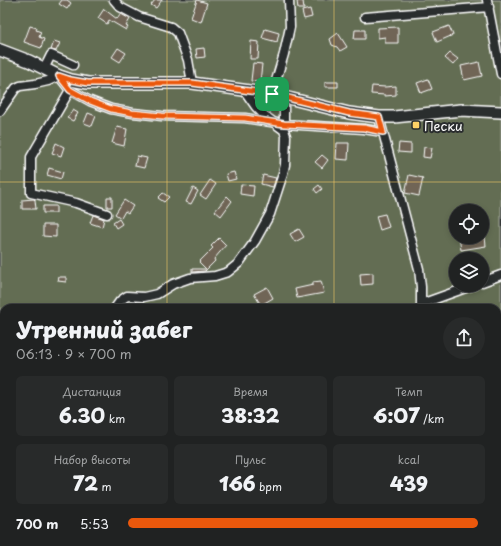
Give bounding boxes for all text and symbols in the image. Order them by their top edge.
pin [255,77,289,111]
icon: arrive [261,83,283,105]
place label: Пески [424,116,463,135]
marker: Пески [411,120,421,130]
map controls [449,204,489,292]
button: locate [449,204,489,244]
button: layers [449,252,489,292]
text: Утренний забег [16,312,192,345]
button: share [443,317,485,359]
text: 06:13 · 9 × 700 m [16,344,132,363]
text: Дистанция [63,383,121,400]
text: Время [233,383,268,400]
text: Темп [395,383,423,400]
text: 6.30 [59,400,105,430]
text: 38:32 [221,400,280,430]
text: 6:07 [373,400,420,430]
text: km [105,410,125,427]
text: /km [420,410,444,427]
text: Набор высоты [54,451,131,468]
text: Пульс [235,451,266,468]
text: kcal [398,451,420,468]
text: 72 [73,468,98,498]
text: 166 [219,468,256,498]
text: 439 [390,468,428,498]
text: m [98,478,112,495]
text: bpm [256,478,282,495]
text: 700 m [16,514,58,533]
text: 5:53 [80,514,109,533]

